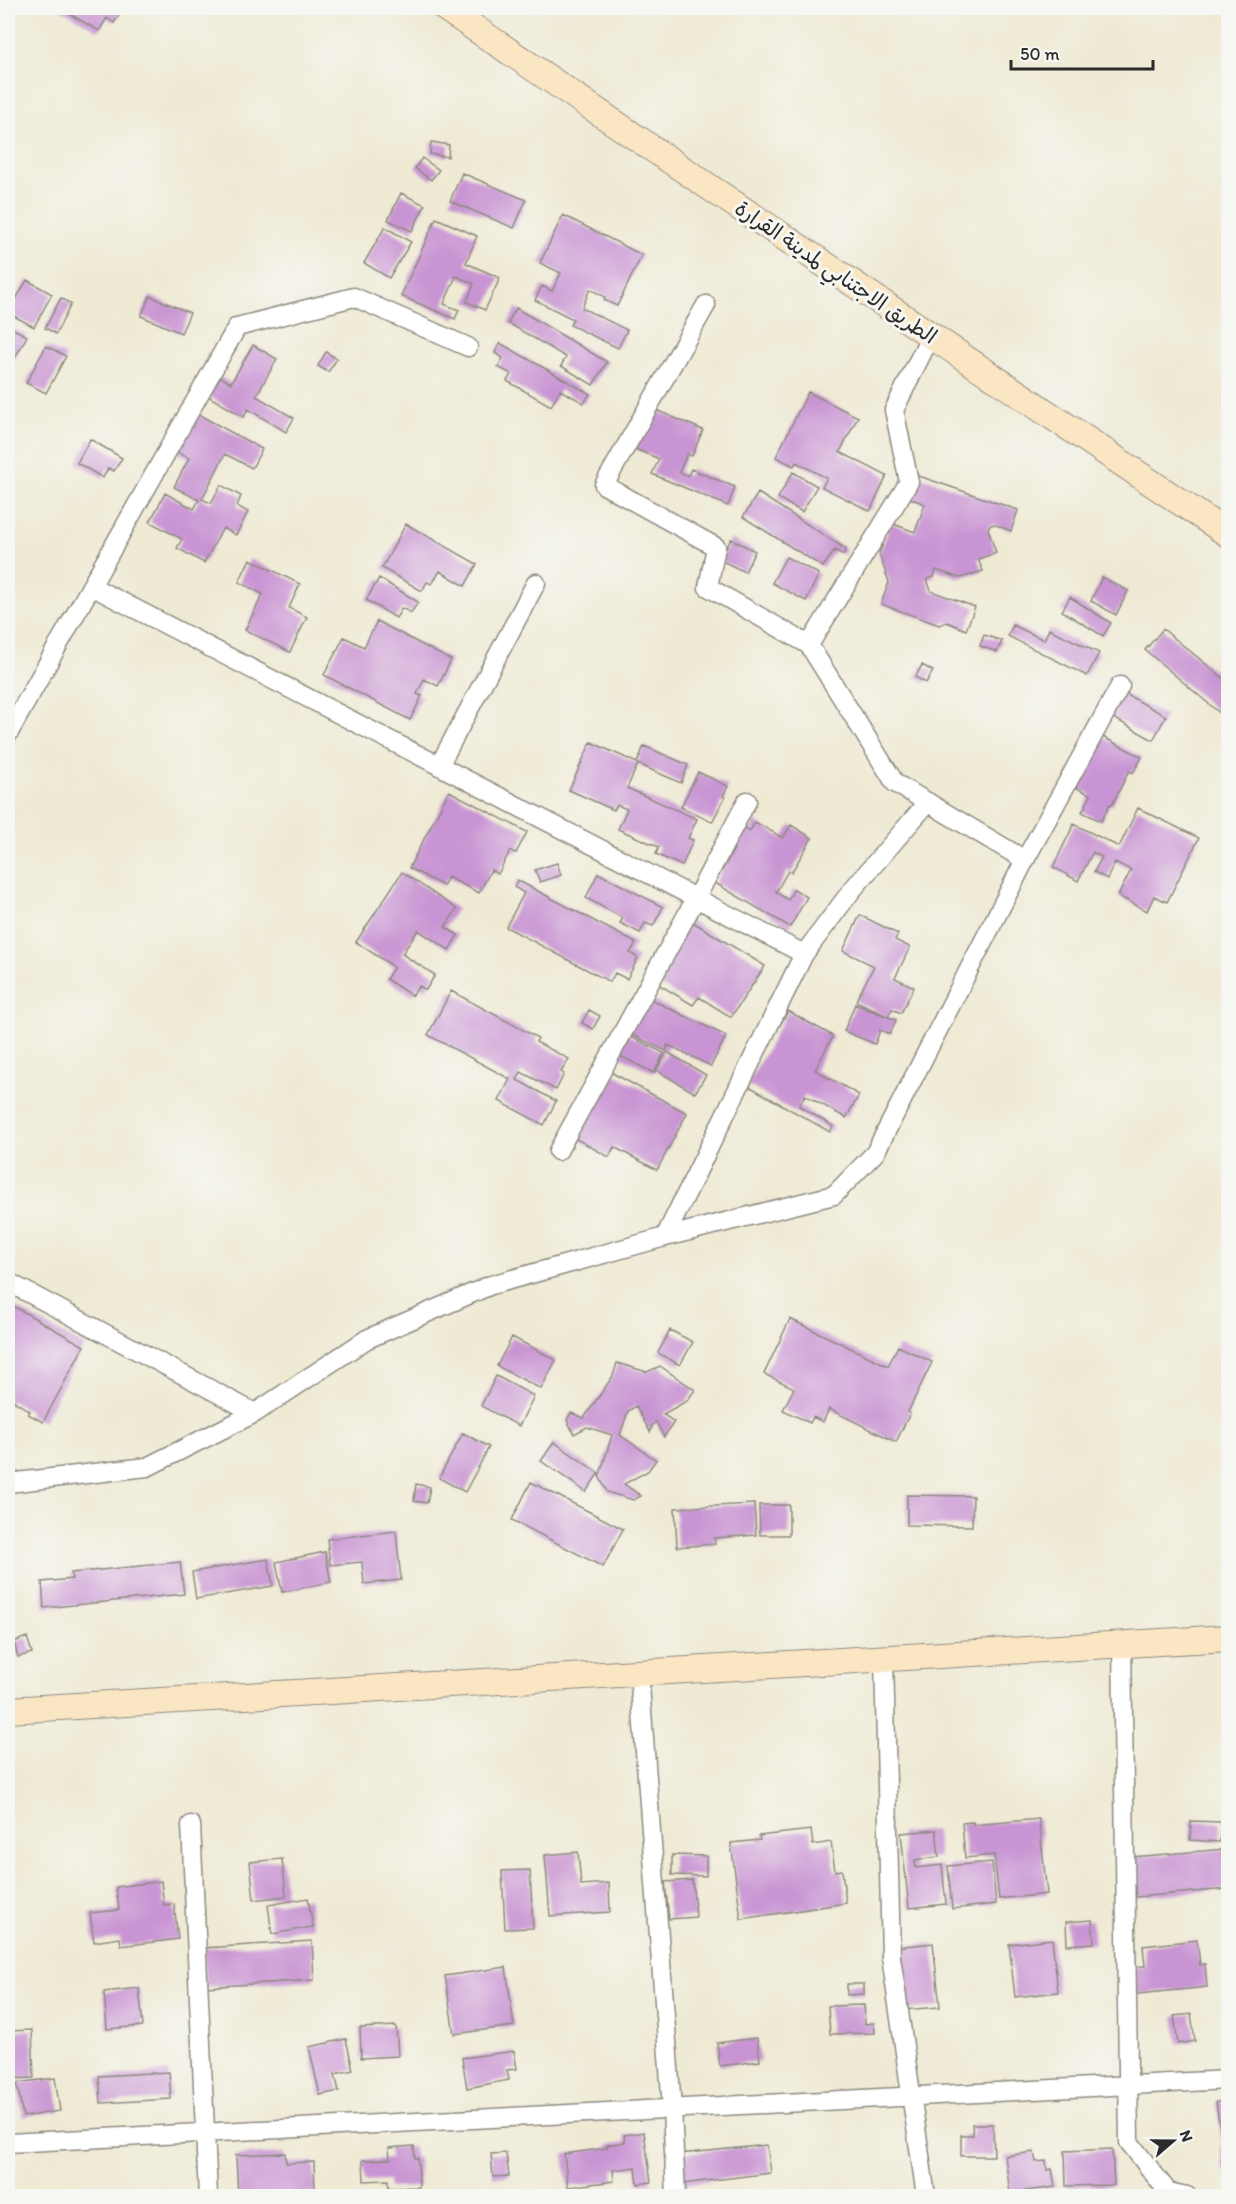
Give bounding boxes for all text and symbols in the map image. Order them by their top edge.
scale bar [1011,33,1154,71]
text: 50 m [1020,43,1060,65]
street label: الطريق الاجتنابي لمدينة القرارة [726,195,942,355]
north arrow [1143,2111,1203,2171]
text: N [1176,2128,1197,2144]

